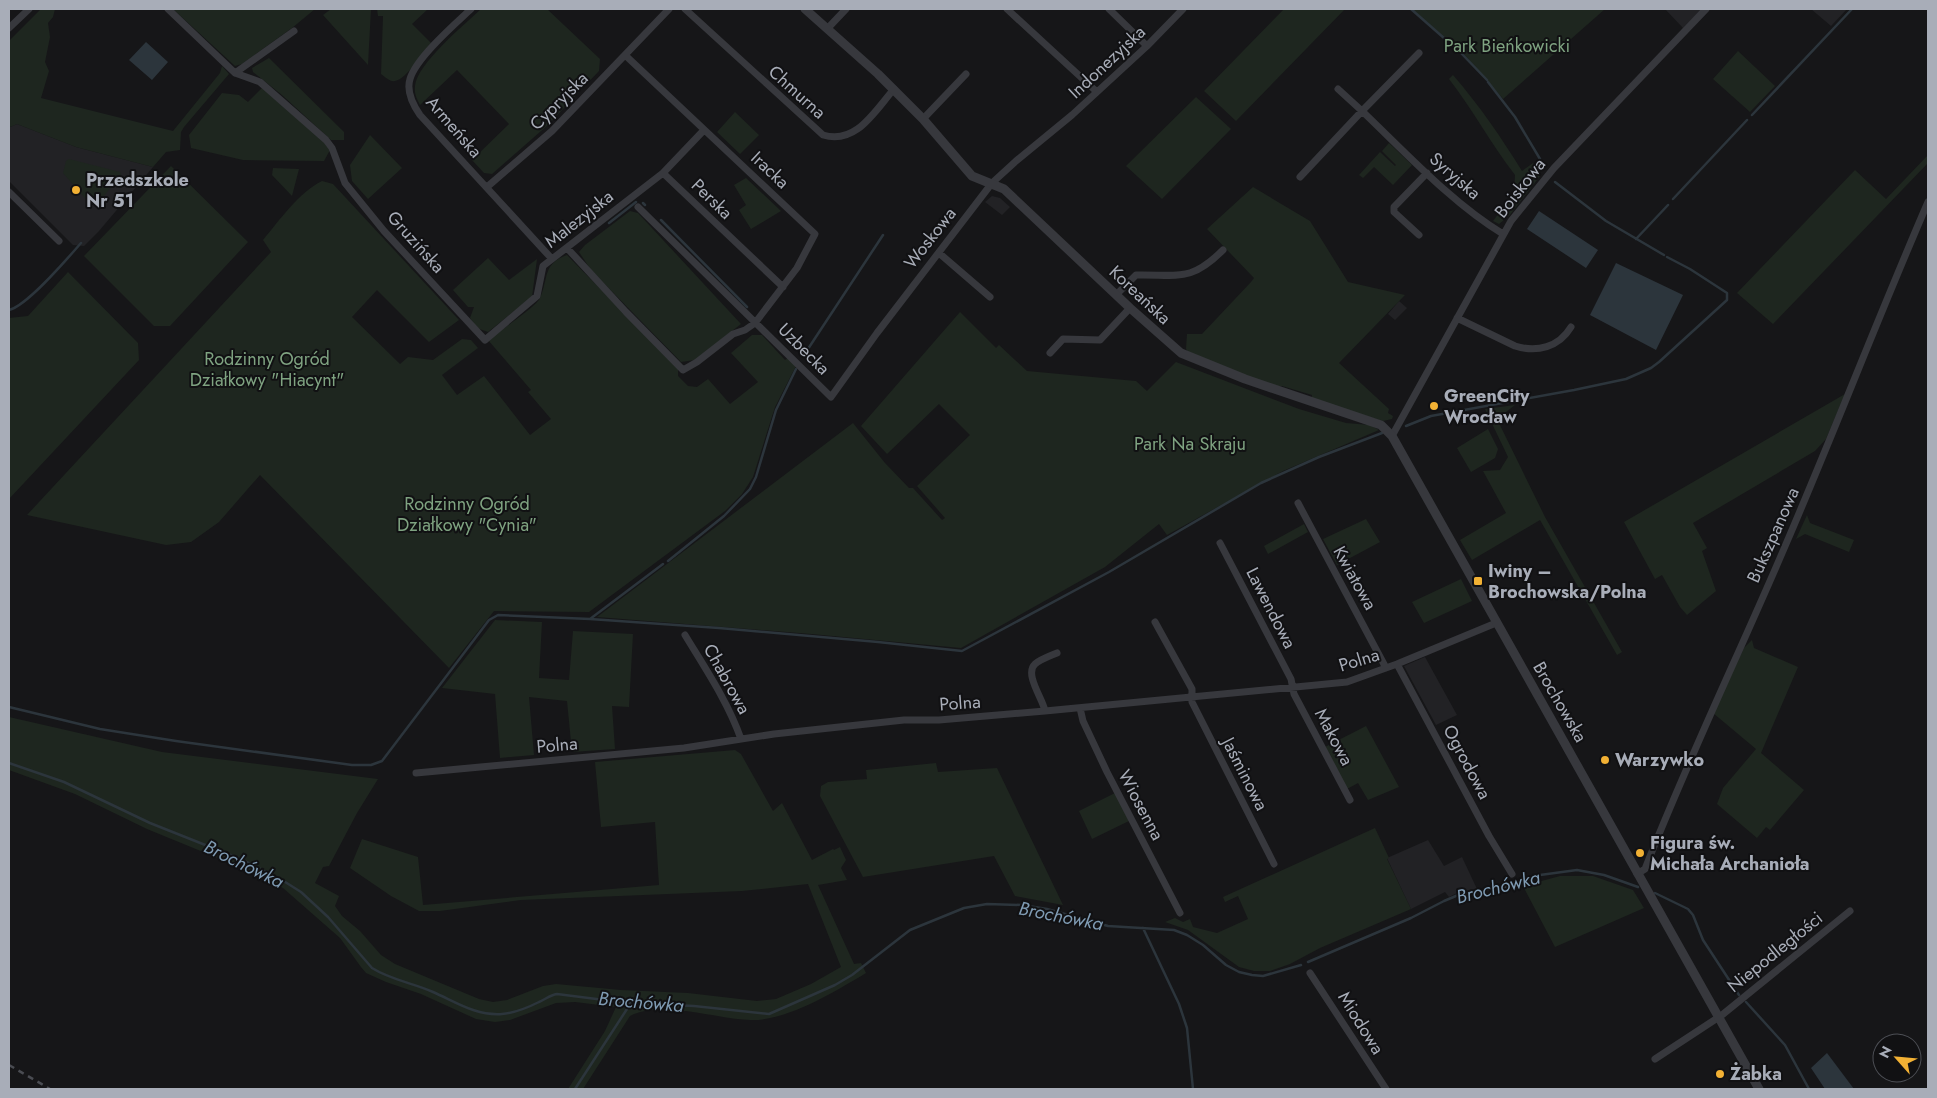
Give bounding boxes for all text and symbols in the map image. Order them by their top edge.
street label: Indonezyjska [1063,19,1151,105]
park label: Park Bieńkowicki [1444,33,1570,59]
street label: Chmurna [762,59,832,125]
street label: Cypryjska [524,66,594,136]
street label: Armeńska [420,90,488,164]
street label: Iracka [745,145,795,195]
street label: Syryjska [1424,146,1486,206]
street label: Boiskowa [1488,152,1552,224]
place label: Przedszkole Nr 51 [86,167,189,214]
street label: Perska [685,173,739,225]
marker: Przedszkole Nr 51 [70,184,82,196]
street label: Malezyjska [539,184,619,254]
street label: Woskowa [898,202,962,274]
street label: Gruzińska [381,205,451,279]
street label: Koreańska [1103,259,1177,331]
street label: Uzbecka [772,317,836,381]
park label: Rodzinny Ogród Działkowy "Hiacynt" [190,346,344,393]
place label: GreenCity Wrocław [1444,383,1530,430]
marker: GreenCity Wrocław [1428,400,1440,412]
park label: Park Na Skraju [1134,431,1246,457]
street label: Bukszpanowa [1740,483,1806,587]
park label: Rodzinny Ogród Działkowy "Cynia" [397,491,537,538]
street label: Kwiatowa [1327,541,1383,615]
place label: Iwiny – Brochowska/Polna [1488,558,1646,605]
street label: Lawendowa [1239,563,1303,653]
marker: Iwiny – Brochowska/Polna [1472,575,1484,587]
street label: Chabrowa [697,639,757,719]
street label: Polna [1335,642,1383,678]
street label: Brochowska [1526,657,1594,747]
street label: Polna [938,689,982,717]
street label: Makowa [1308,704,1360,770]
street label: Ogrodowa [1437,720,1497,804]
street label: Polna [535,730,579,760]
street label: Jaśminowa [1215,731,1274,815]
place label: Warzywko [1615,747,1704,773]
marker: Warzywko [1599,754,1611,766]
street label: Wiosenna [1112,765,1170,845]
place label: Figura św. Michała Archanioła [1650,830,1810,877]
water label: Brochówka [200,833,289,895]
marker: Figura św. Michała Archanioła [1634,847,1646,859]
water label: Brochówka [1453,863,1543,910]
water label: Brochówka [1016,895,1106,938]
street label: Niepodległości [1722,905,1828,999]
water label: Brochówka [597,985,685,1019]
street label: Miodowa [1331,987,1391,1059]
north arrow [1872,1033,1922,1083]
text: N [1874,1043,1897,1062]
place label: Żabka [1730,1061,1782,1087]
marker: Żabka [1714,1068,1726,1080]

